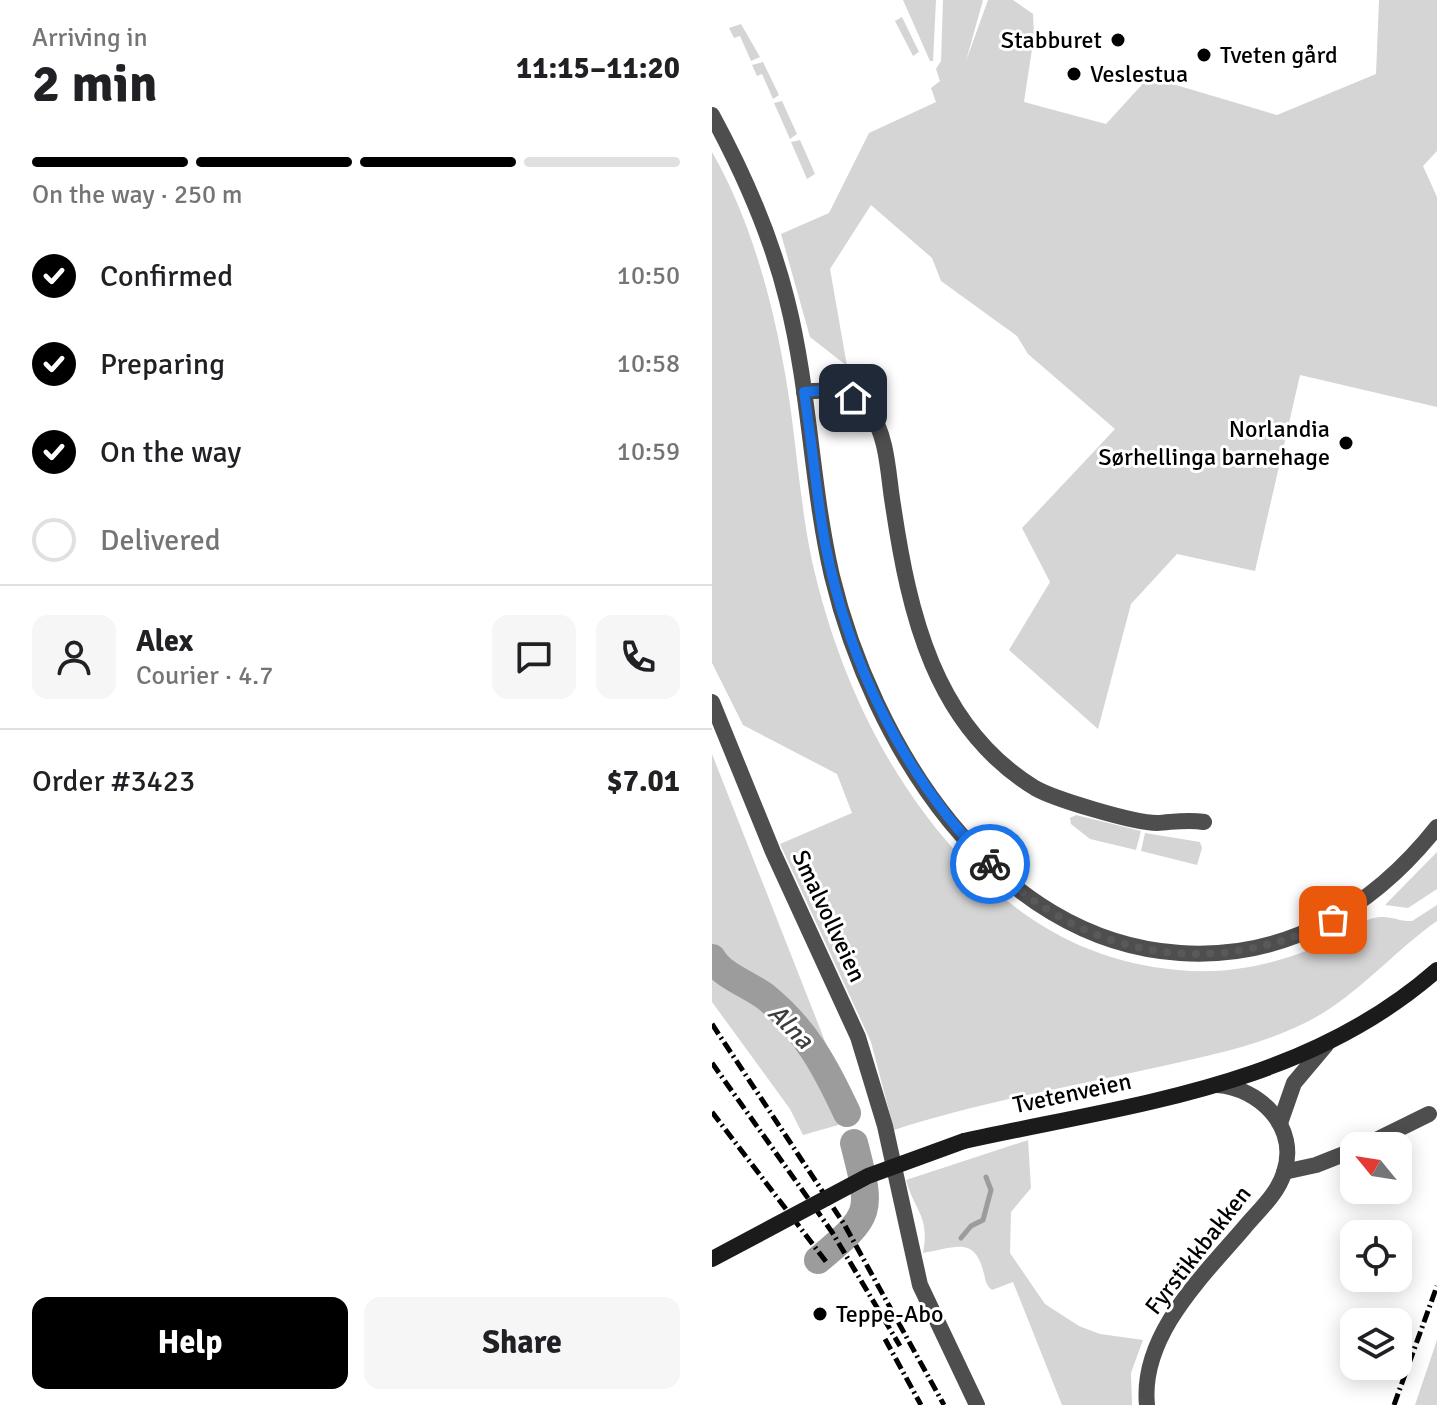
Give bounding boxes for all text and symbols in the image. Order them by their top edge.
text: Arriving in [32,22,148,54]
place label: Stabburet [1001,25,1102,55]
marker: Stabburet [1109,31,1127,49]
place label: Tveten gård [1220,40,1338,70]
marker: Tveten gård [1195,46,1213,64]
text: 11:15–11:20 [516,50,680,87]
text: 2 min [32,52,158,116]
place label: Veslestua [1090,59,1188,89]
marker: Veslestua [1065,65,1083,83]
text: On the way · 250 m [32,179,242,211]
icon: check [32,254,76,298]
text: Confirmed [100,258,233,295]
text: 10:50 [617,260,680,292]
icon: check [32,342,76,386]
text: Preparing [100,346,225,383]
text: 10:58 [617,348,680,380]
pin [819,364,887,432]
icon: home [831,376,875,420]
place label: Norlandia Sørhellinga barnehage [1098,414,1330,472]
icon: check [32,430,76,474]
text: On the way [100,434,241,471]
marker: Norlandia Sørhellinga barnehage [1337,434,1355,452]
text: 10:59 [617,436,680,468]
text: Delivered [100,522,221,559]
button: person [32,615,116,699]
button: chat [492,615,576,699]
button: phone [596,615,680,699]
text: Alex [136,623,193,660]
text: Courier · 4.7 [136,660,273,692]
text: Order #3423 [32,763,195,800]
text: $7.01 [607,763,680,800]
courier [950,824,1030,904]
icon: bike [968,842,1012,886]
street label: Smalvollveien [785,845,873,987]
pin [1299,886,1367,954]
icon: bag [1311,898,1355,942]
water label: Alna [761,997,820,1056]
street label: Tvetenveien [1010,1066,1134,1120]
north arrow [1340,1132,1412,1204]
map controls [1340,1132,1412,1380]
street label: Fyrstikkbakken [1138,1180,1258,1320]
button: locate [1340,1220,1412,1292]
button: Help [32,1297,348,1389]
button: Share [364,1297,680,1389]
place label: Teppe-Abo [836,1299,944,1329]
marker: Teppe-Abo [811,1305,829,1323]
button: layers [1340,1308,1412,1380]

